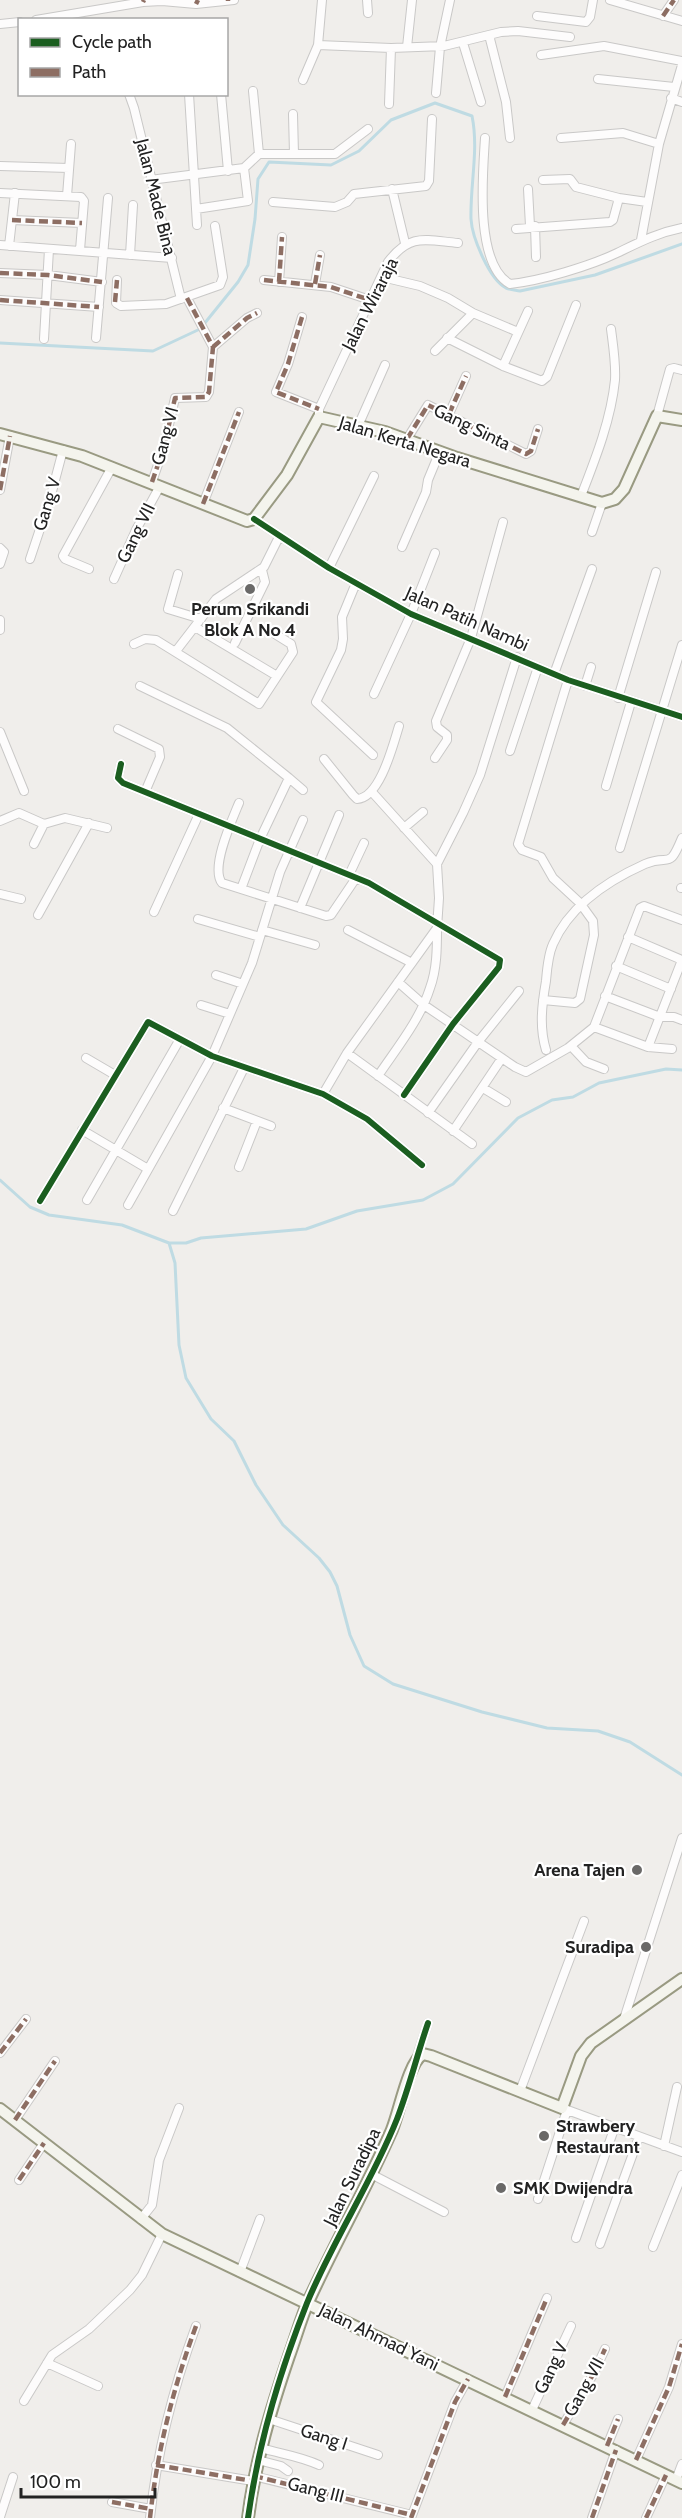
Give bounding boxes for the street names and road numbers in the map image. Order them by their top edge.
street label: Jalan Made Bina [131,135,181,258]
street label: Jalan Wiraraja [337,253,403,355]
street label: Gang Sinta [430,399,514,455]
street label: Gang VI [147,404,183,468]
street label: Jalan Kerta Negara [335,411,474,473]
street label: Gang V [28,475,66,533]
street label: Gang VII [112,499,160,567]
street label: Jalan Patih Nambi [401,582,532,656]
street label: Jalan Suradipa [318,2124,385,2231]
street label: Jalan Ahmad Yani [314,2298,443,2376]
street label: Gang V [529,2339,573,2397]
street label: Gang VII [559,2354,609,2420]
street label: Gang I [298,2419,350,2455]
street label: Gang III [285,2472,347,2508]

